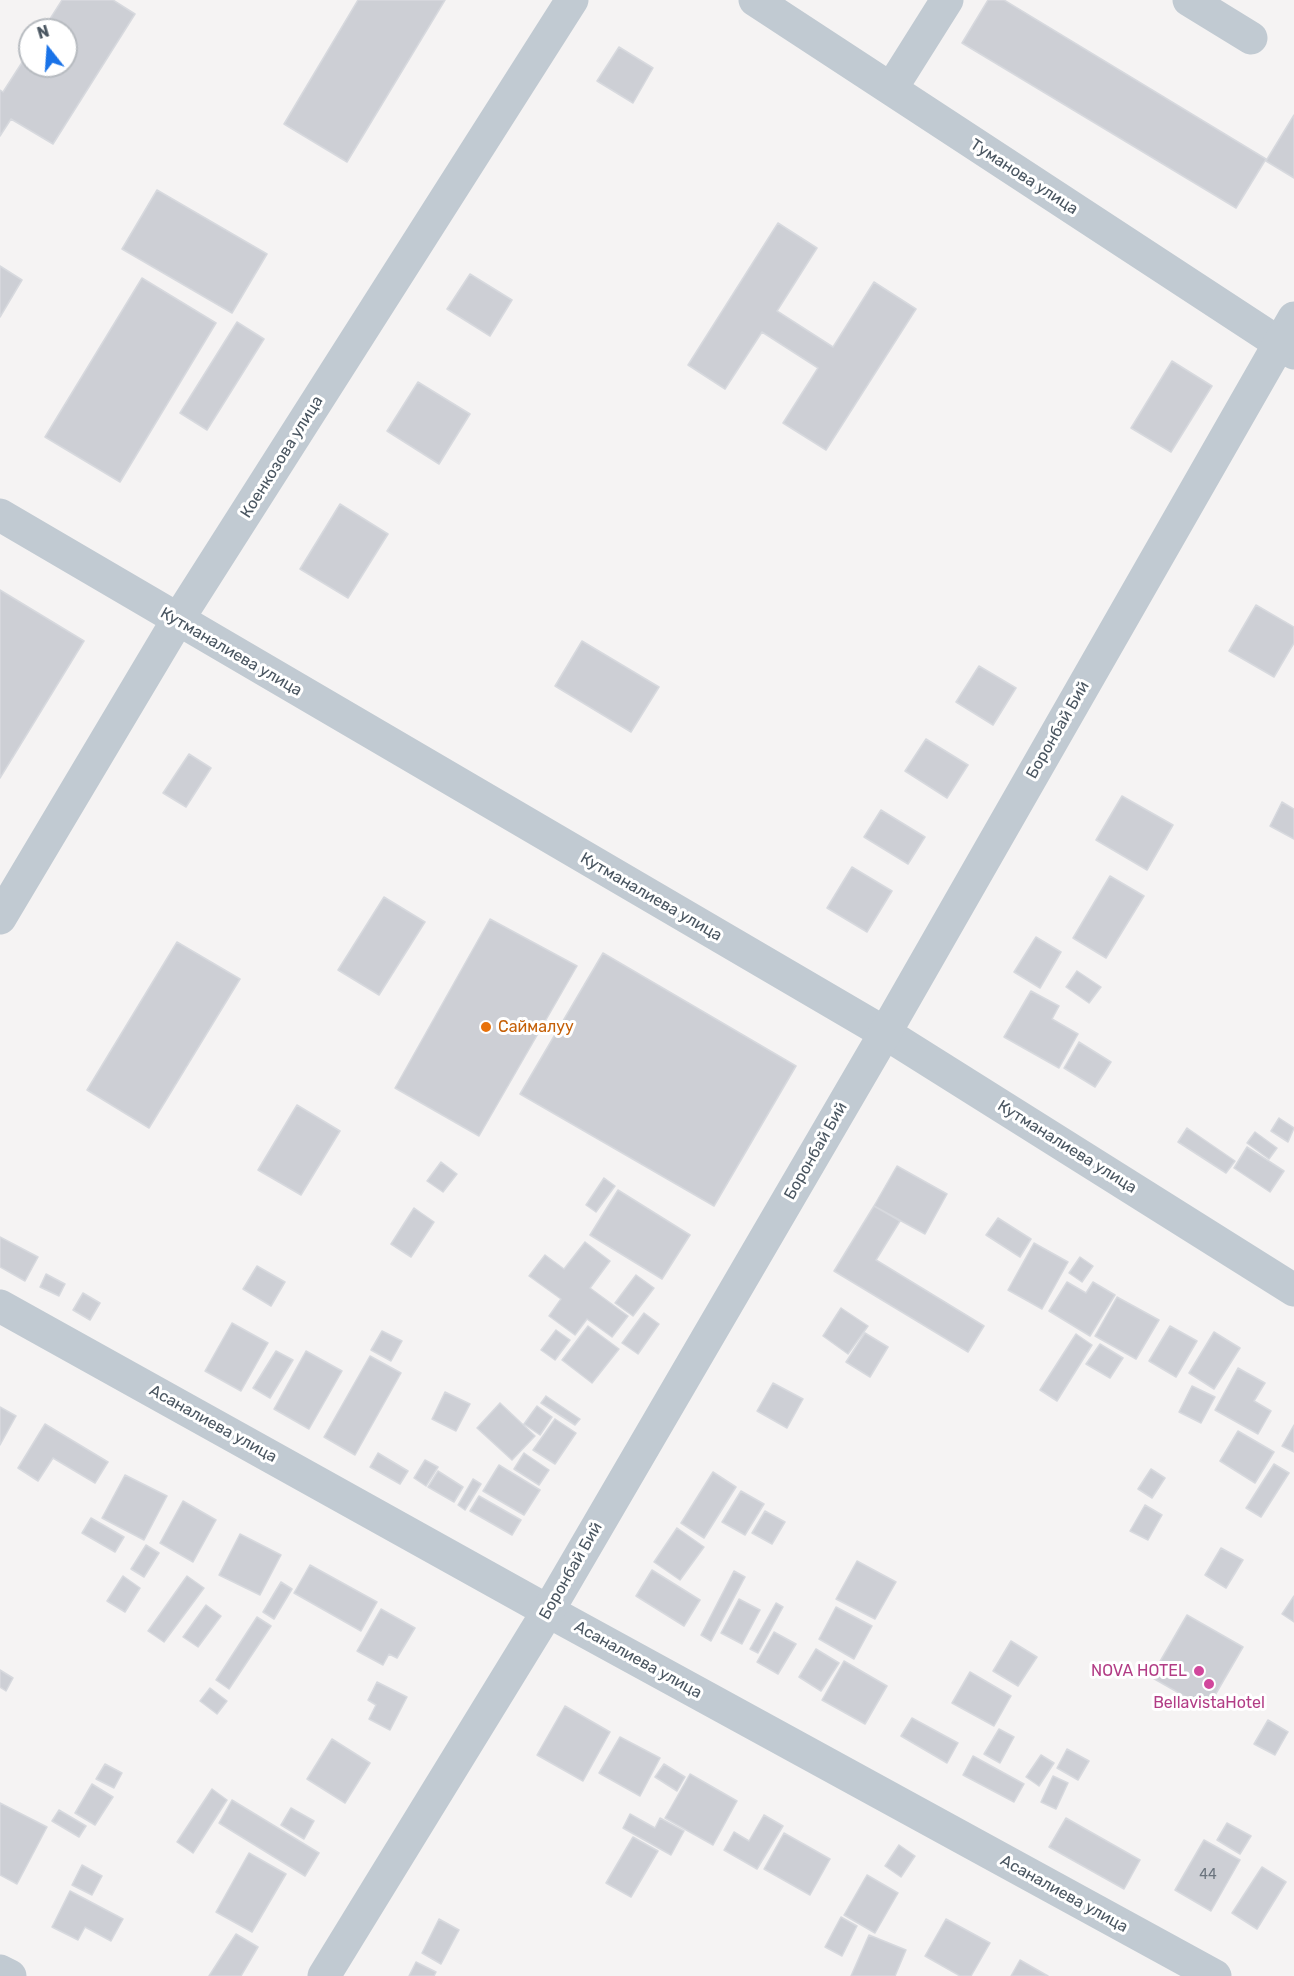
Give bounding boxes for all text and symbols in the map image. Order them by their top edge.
north arrow [18,18,78,78]
text: N [35,21,51,43]
street label: Туманова улица [967,135,1081,219]
street label: Коенкозова улица [237,392,327,522]
street label: Кутманалиева улица [157,604,305,700]
street label: Боронбай Бий [1022,678,1094,782]
street label: Кутманалиева улица [577,849,725,945]
place label: Саймалуу [498,1017,574,1037]
marker: Саймалуу [479,1020,493,1034]
street label: Кутманалиева улица [994,1096,1140,1198]
street label: Боронбай Бий [780,1099,852,1203]
street label: Асаналиева улица [146,1381,280,1467]
street label: Боронбай Бий [535,1519,607,1623]
street label: Асаналиева улица [571,1617,705,1703]
place label: NOVA HOTEL [1091,1661,1187,1681]
marker: NOVA HOTEL [1192,1664,1206,1678]
marker: BellavistaHotel [1202,1677,1216,1691]
place label: BellavistaHotel [1153,1693,1265,1713]
street label: Асаналиева улица [997,1851,1131,1937]
house number: 44 [1199,1867,1217,1883]

